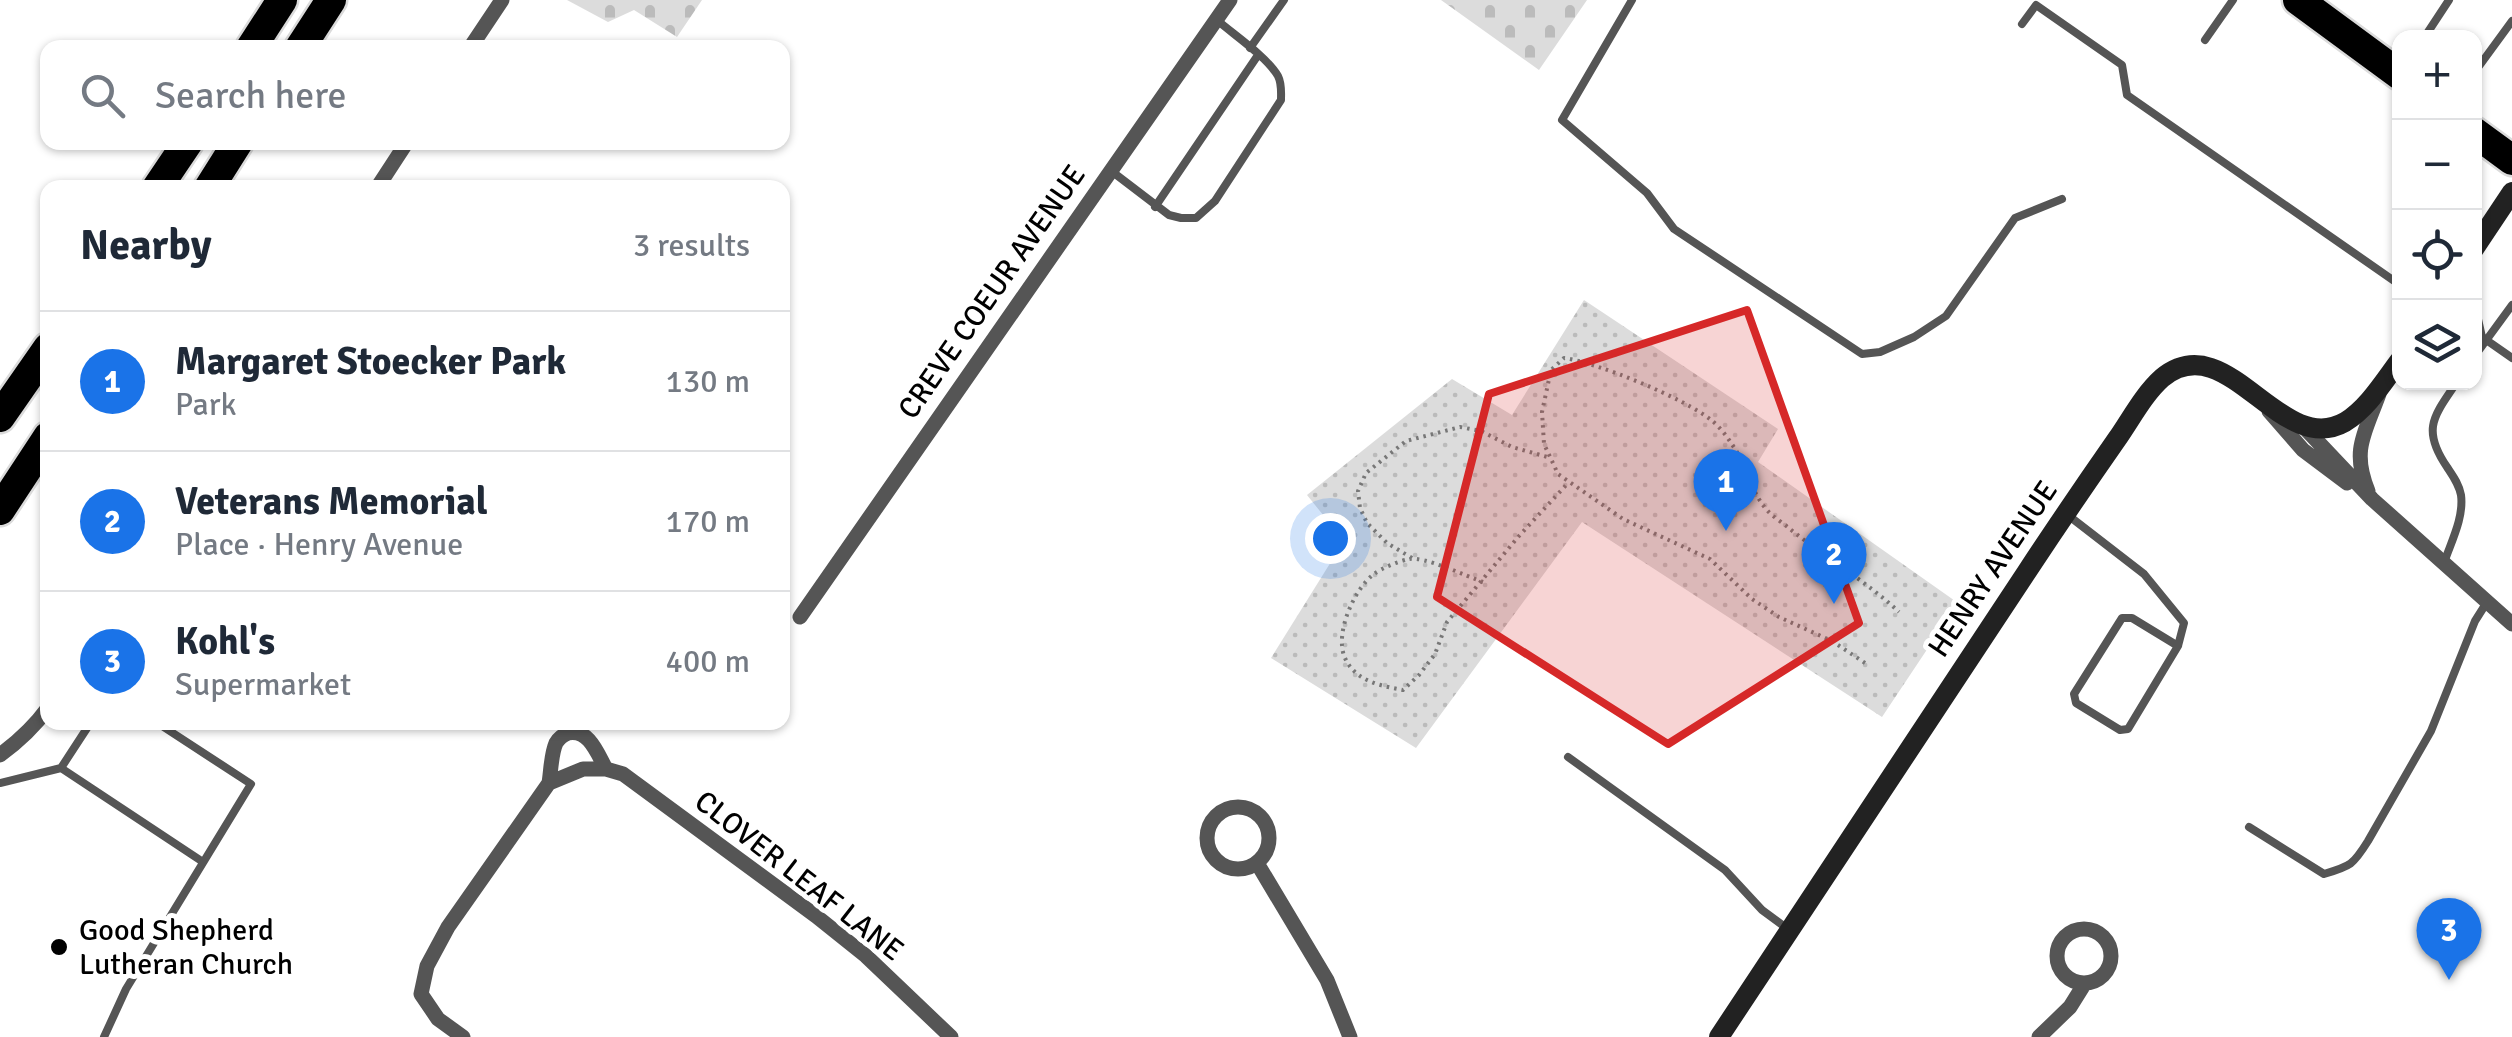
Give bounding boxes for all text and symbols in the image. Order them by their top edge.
map controls [2392,30,2482,390]
button: + [2392,30,2482,120]
search box [40,40,790,150]
icon: search [75,68,130,123]
text: Search here [155,72,347,119]
button: − [2392,120,2482,210]
street label: CREVE COEUR AVENUE [890,158,1094,426]
button: locate [2392,210,2482,300]
text: Nearby [80,220,212,271]
text: 3 results [633,226,750,265]
button: layers [2392,300,2482,390]
text: Margaret Stoecker Park [175,338,566,385]
text: 1 [104,362,121,401]
text: 130 m [666,362,750,401]
text: Park [175,385,237,424]
pin: 1 [1694,448,1758,531]
street label: HENRY AVENUE [1920,474,2066,664]
text: Veterans Memorial [175,478,488,525]
text: 2 [104,502,121,541]
text: 170 m [666,502,750,541]
your location [1305,513,1356,564]
pin: 2 [1802,522,1866,604]
text: Place · Henry Avenue [175,525,463,564]
text: Kohl's [175,618,275,665]
text: 3 [104,642,121,681]
text: 400 m [666,642,750,681]
text: Supermarket [175,665,351,704]
street label: CLOVER LEAF LANE [687,783,911,969]
pin: 3 [2416,898,2482,980]
place label: Good Shepherd Lutheran Church [79,912,293,983]
marker: Good Shepherd Lutheran Church [48,936,70,958]

